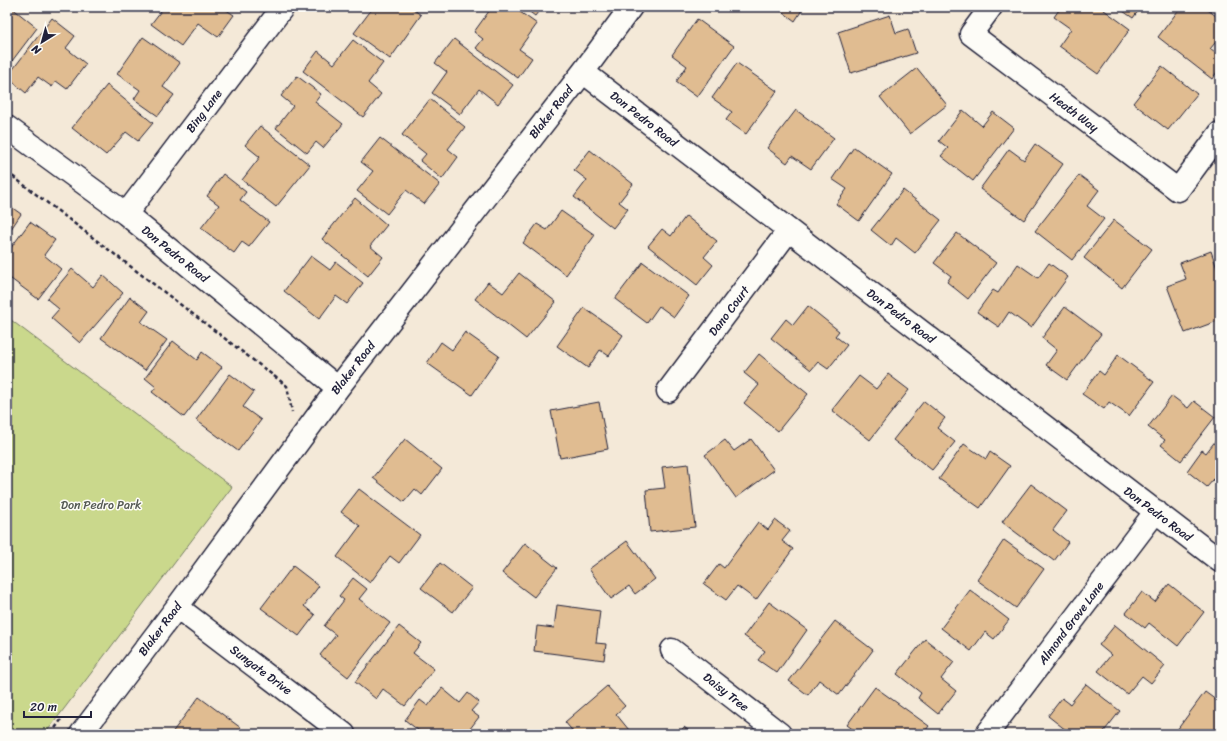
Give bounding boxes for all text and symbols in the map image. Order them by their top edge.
north arrow [22,22,62,62]
text: N [27,39,46,60]
street label: Blaker Road [523,79,580,144]
street label: Bing Lane [180,84,228,138]
street label: Don Pedro Road [605,85,684,154]
street label: Heath Way [1045,86,1104,138]
street label: Don Pedro Road [136,220,215,289]
street label: Dano Court [703,280,756,341]
street label: Don Pedro Road [862,283,942,350]
street label: Blaker Road [325,335,382,400]
street label: Don Pedro Road [1119,481,1199,548]
park label: Don Pedro Park [61,494,142,516]
street label: Almond Grove Lane [1032,577,1110,670]
street label: Blaker Road [132,596,189,661]
street label: Sungate Drive [225,639,297,701]
street label: Daisy Tree [698,667,754,717]
scale bar [24,693,91,719]
text: 20 m [30,696,57,718]

